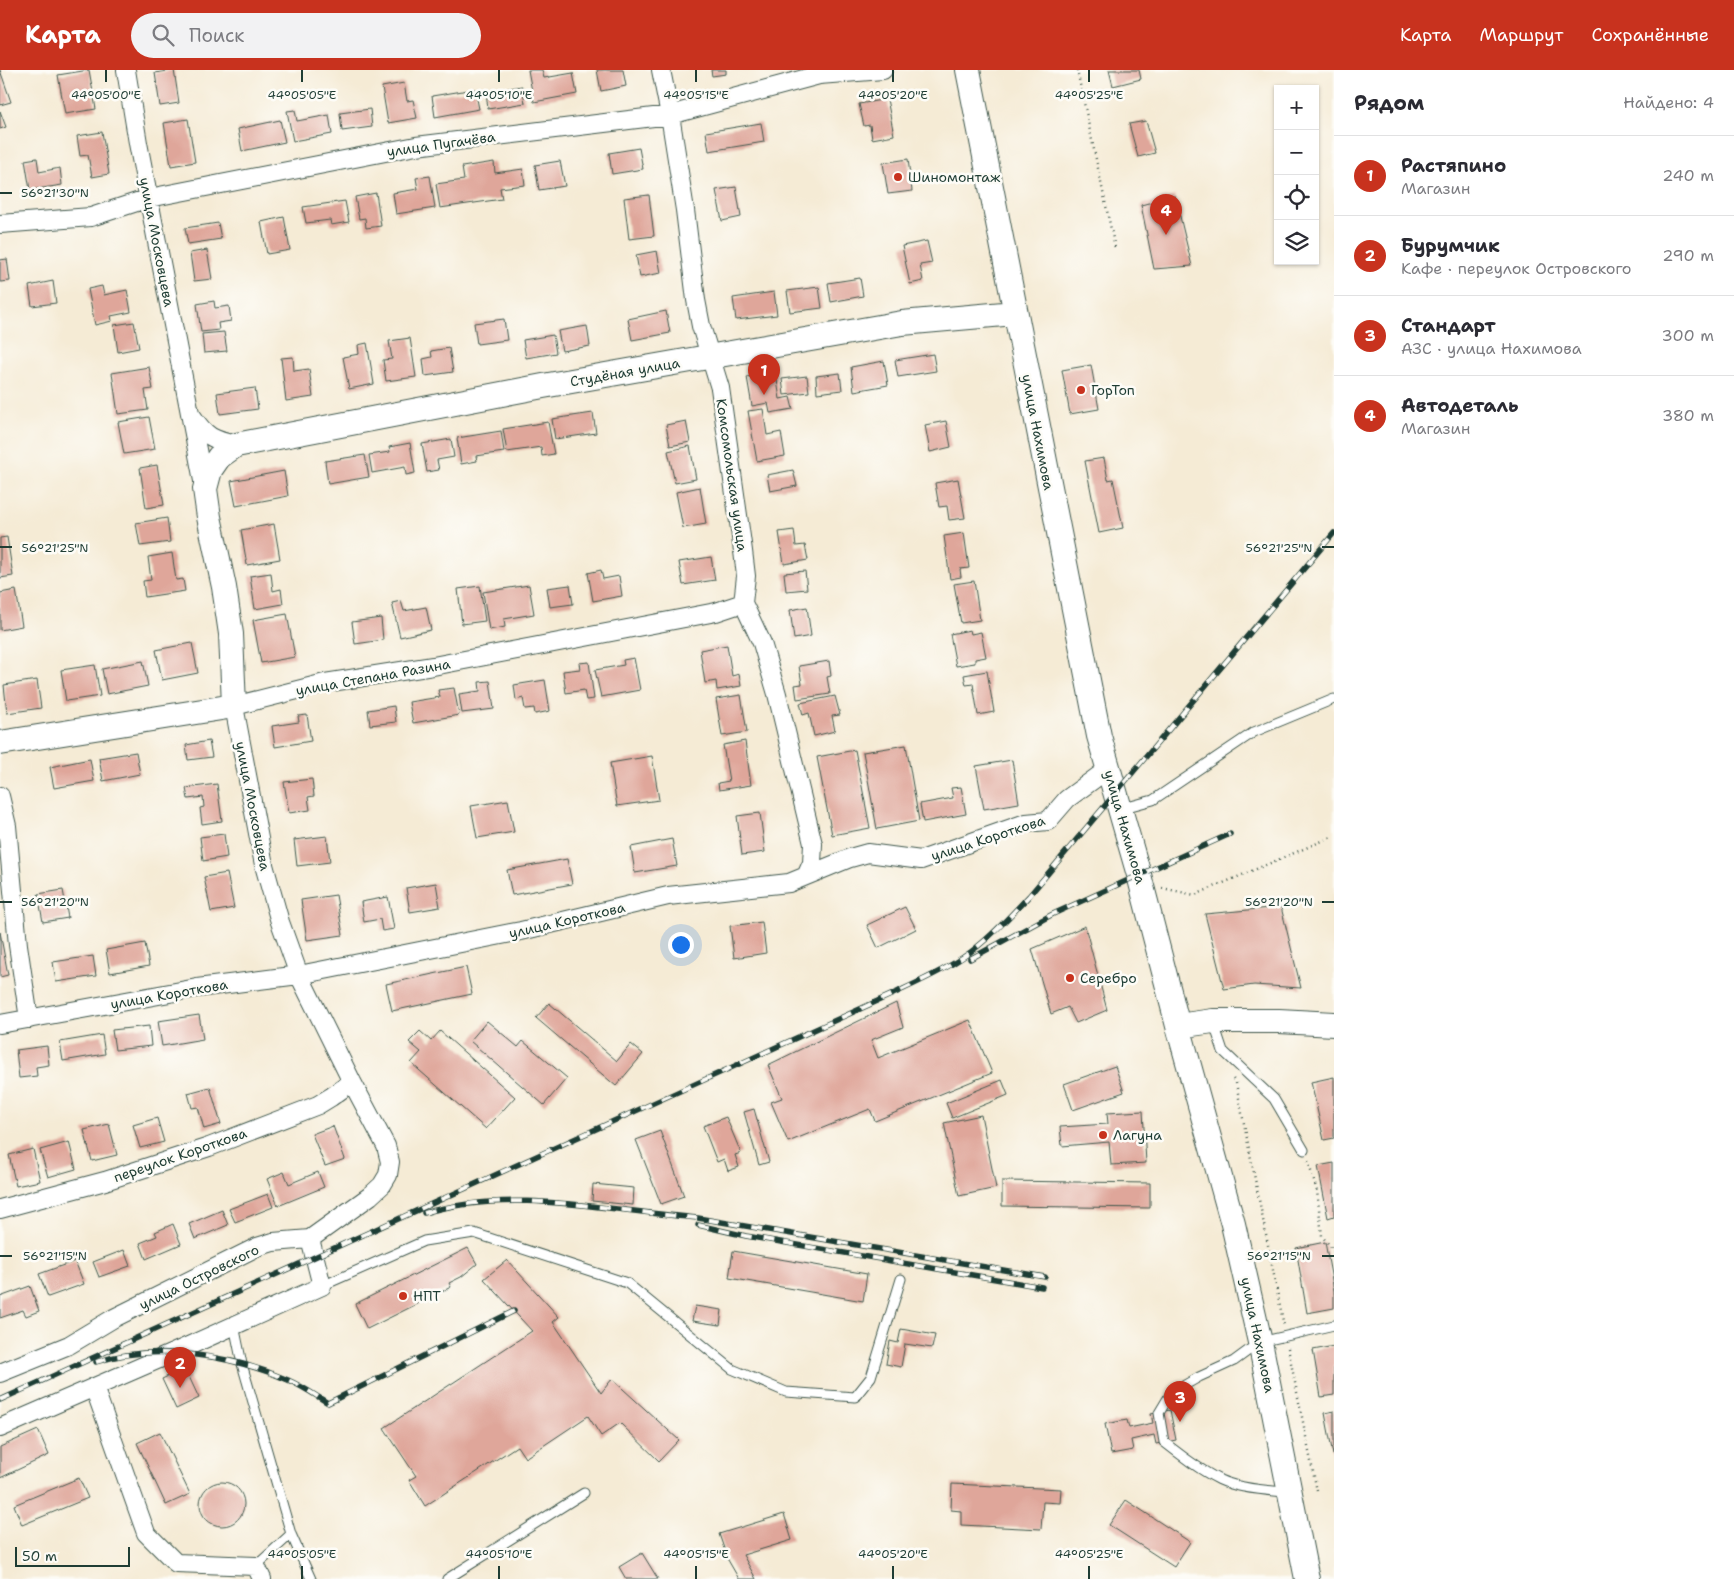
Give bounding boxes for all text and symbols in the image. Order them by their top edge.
search box [131,13,481,58]
text: Карта [25,19,101,51]
icon: search [149,21,177,49]
text: Поиск [189,23,244,48]
text: Карта [1400,23,1451,47]
text: Маршрут [1479,23,1563,47]
text: Сохранённые [1591,23,1709,47]
map controls [1274,85,1319,265]
button: + [1274,85,1319,130]
text: 44°05'00"E [71,87,141,103]
text: 44°05'05"E [268,87,336,103]
text: 44°05'10"E [466,87,532,103]
text: 44°05'15"E [663,87,729,103]
text: 44°05'20"E [858,87,928,103]
text: 44°05'25"E [1055,87,1123,103]
text: Рядом [1354,89,1424,117]
text: Найдено: 4 [1623,92,1714,113]
street label: улица Пугачёва [386,127,497,161]
button: − [1274,130,1319,175]
text: Растяпино [1401,153,1506,178]
text: 1 [1366,165,1374,186]
text: 240 m [1662,165,1714,186]
place label: Шиномонтаж [908,168,1001,186]
marker: Шиномонтаж [892,171,904,183]
button: locate [1274,175,1319,220]
street label: улица Московцева [136,176,178,309]
text: Магазин [1401,178,1470,199]
text: 56°21'30"N [21,185,89,201]
pin: 4 [1150,194,1182,235]
button: layers [1274,220,1319,265]
text: Бурумчик [1401,233,1500,258]
text: 2 [1364,245,1376,266]
text: 290 m [1662,245,1714,266]
text: Кафе · переулок Островского [1401,258,1631,279]
text: Стандарт [1401,313,1496,338]
text: 3 [1364,325,1376,346]
text: 300 m [1662,325,1714,346]
text: АЗС · улица Нахимова [1401,338,1582,359]
street label: Студёная улица [569,353,682,391]
pin: 1 [748,354,780,395]
street label: улица Нахимова [1018,372,1058,492]
place label: ГорТоп [1091,381,1135,399]
marker: ГорТоп [1075,384,1087,396]
text: Автодеталь [1401,393,1518,418]
street label: Комсомольская улица [712,397,752,553]
text: 4 [1364,405,1376,426]
text: 380 m [1662,405,1714,426]
text: Магазин [1401,418,1470,439]
text: 56°21'25"N [22,540,88,556]
text: 56°21'25"N [1246,540,1312,556]
street label: улица Степана Разина [294,654,452,699]
street label: улица Московцева [232,740,274,873]
street label: улица Нахимова [1100,768,1150,886]
street label: улица Короткова [929,811,1048,865]
text: 56°21'20"N [21,894,89,910]
text: 56°21'20"N [1245,894,1313,910]
street label: улица Короткова [507,898,627,942]
your location [668,932,694,958]
place label: Серебро [1080,969,1137,987]
marker: Серебро [1064,972,1076,984]
street label: улица Короткова [109,975,229,1013]
street label: переулок Короткова [111,1124,249,1186]
place label: Лагуна [1113,1126,1162,1144]
marker: Лагуна [1097,1129,1109,1141]
street label: улица Островского [136,1240,262,1314]
text: 56°21'15"N [23,1248,87,1264]
text: 56°21'15"N [1247,1248,1311,1264]
street label: улица Нахимова [1237,1276,1279,1395]
place label: НПТ [413,1287,441,1305]
marker: НПТ [397,1290,409,1302]
pin: 2 [164,1347,196,1388]
pin: 3 [1164,1381,1196,1422]
scale bar [15,1544,130,1567]
text: 44°05'05"E [268,1546,336,1562]
text: 44°05'10"E [466,1546,532,1562]
text: 44°05'15"E [663,1546,729,1562]
text: 44°05'20"E [858,1546,928,1562]
text: 44°05'25"E [1055,1546,1123,1562]
text: 50 m [22,1547,57,1565]

